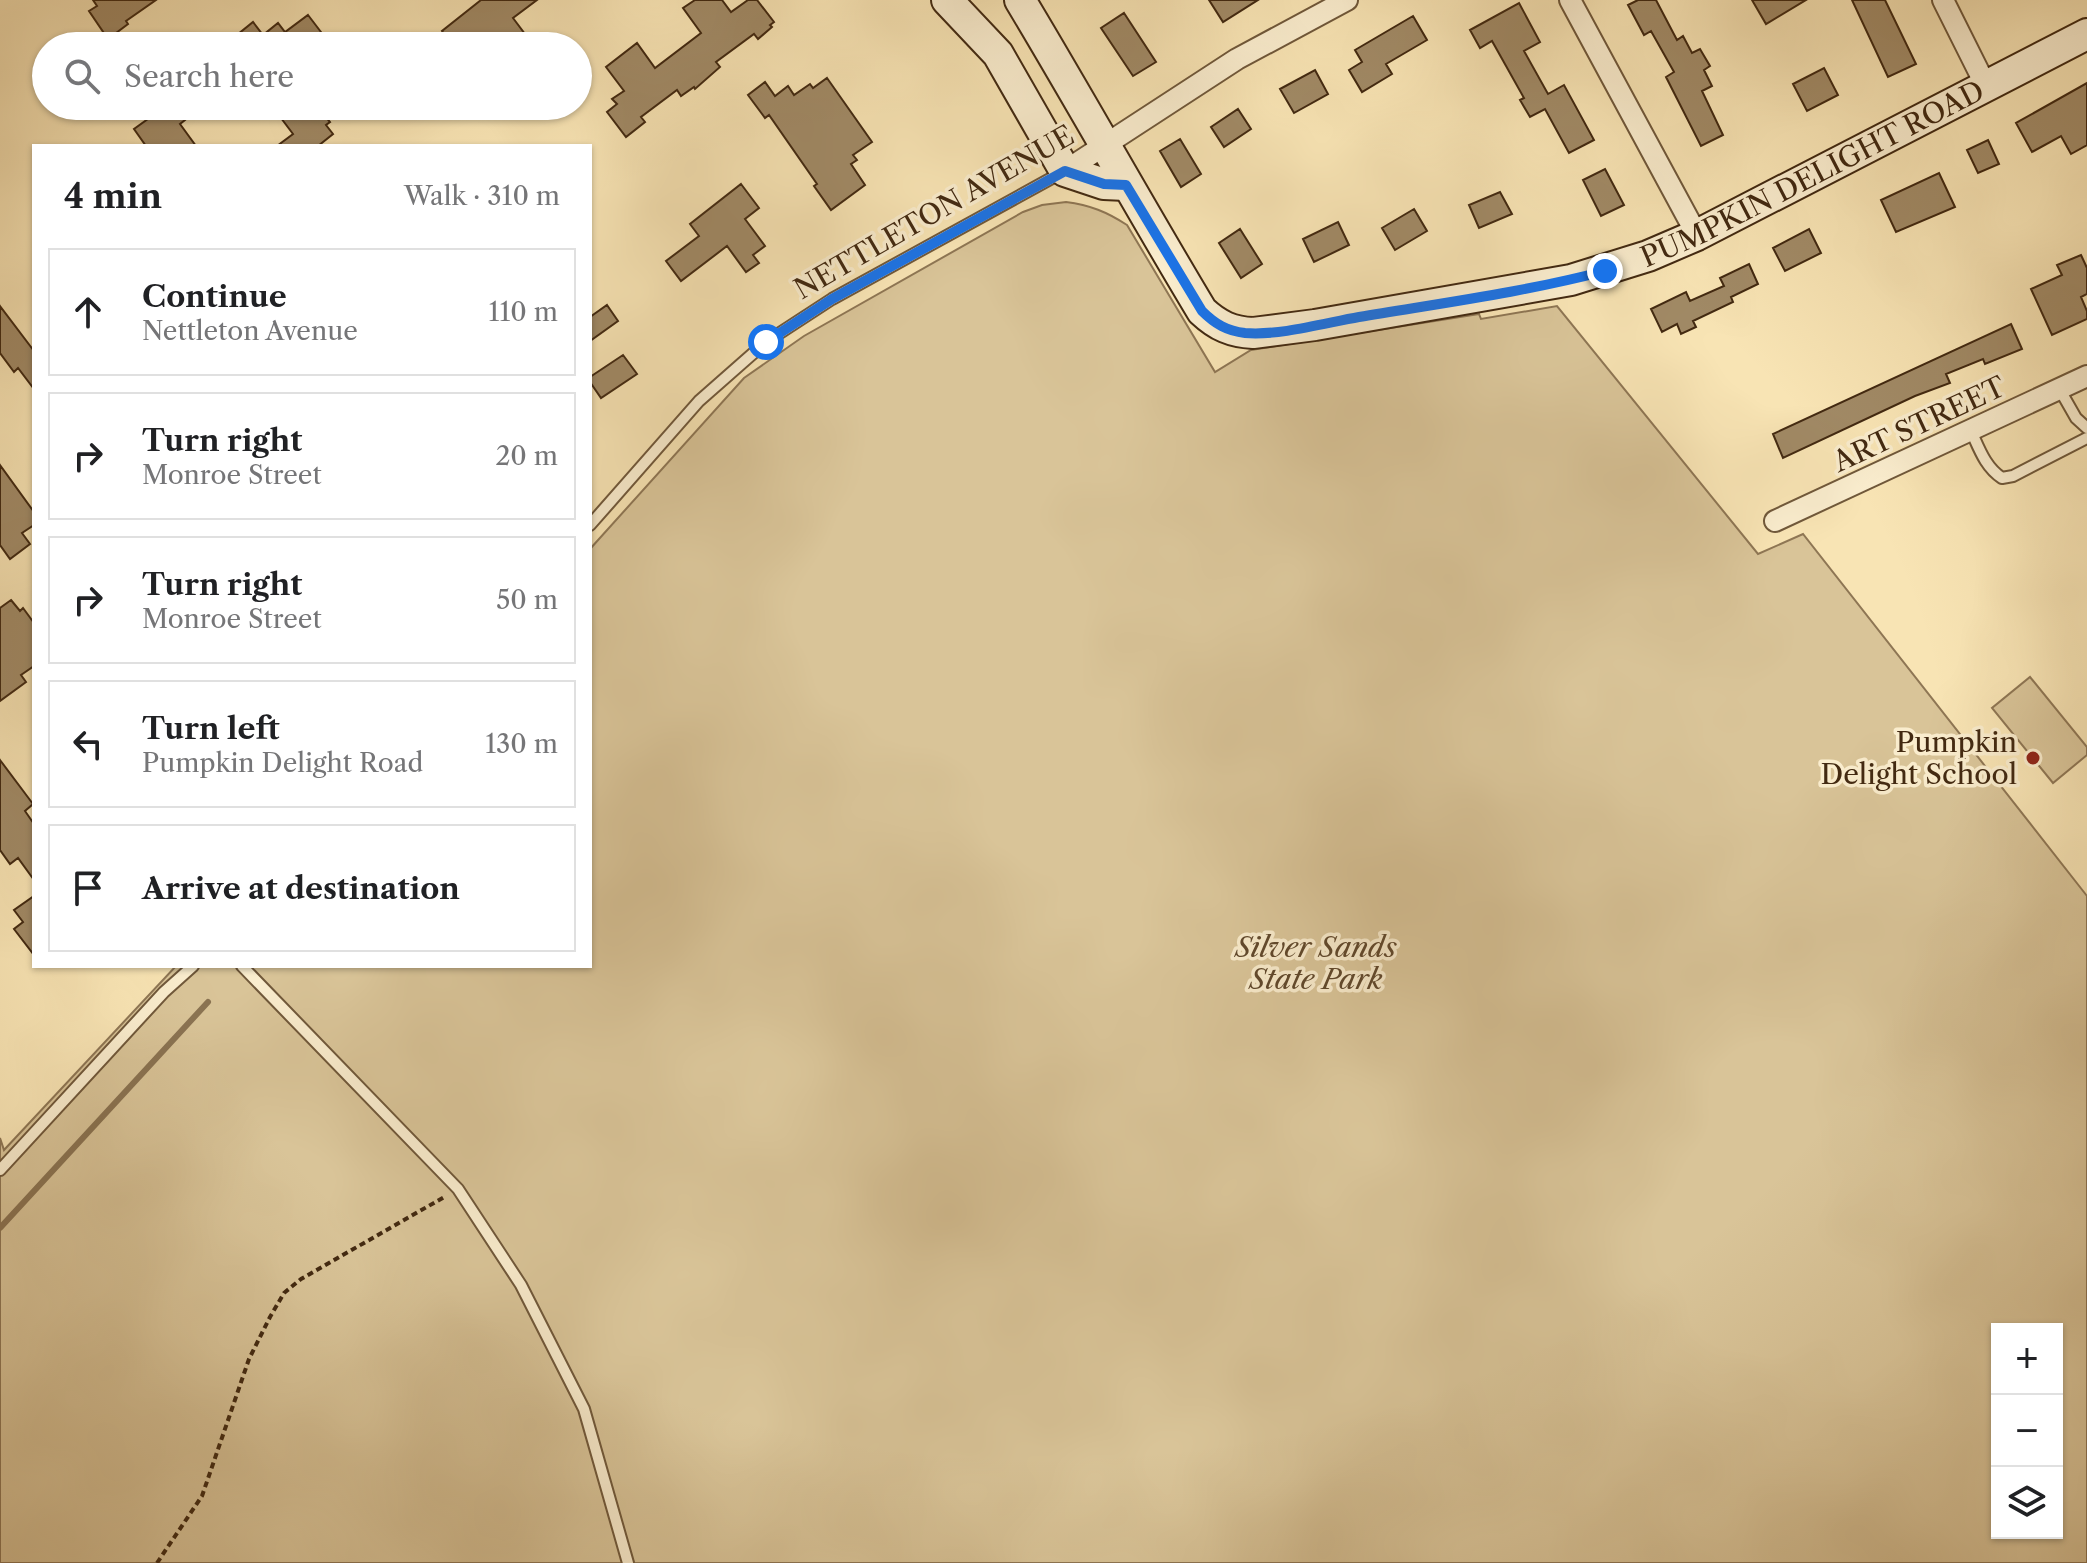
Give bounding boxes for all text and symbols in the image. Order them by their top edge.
search box [32,32,592,120]
icon: search [60,54,104,98]
text: Search here [124,58,294,95]
street label: PUMPKIN DELIGHT ROAD [1635,73,1990,274]
street label: NETTLETON AVENUE [788,118,1080,306]
text: 4 min [64,175,162,217]
text: Walk · 310 m [404,180,560,212]
route end [1587,253,1623,289]
text: Continue [142,278,287,315]
icon: ahead [66,290,110,334]
text: 110 m [489,296,558,328]
text: Nettleton Avenue [142,315,358,347]
route start [748,324,784,360]
street label: ART STREET [1827,369,2011,479]
text: Turn right [142,422,302,459]
icon: right [66,434,110,478]
text: 20 m [495,440,558,472]
text: Monroe Street [142,459,322,491]
text: Turn right [142,566,302,603]
icon: right [66,578,110,622]
text: 50 m [496,584,558,616]
text: Monroe Street [142,603,322,635]
text: Turn left [142,710,279,747]
icon: left [66,722,110,766]
place label: Pumpkin Delight School [1820,725,2017,791]
text: 130 m [485,728,558,760]
text: Pumpkin Delight Road [142,747,423,779]
marker: Pumpkin Delight School [2024,749,2042,767]
icon: arrive [66,866,110,910]
text: Arrive at destination [142,870,460,907]
park label: Silver Sands State Park [1233,930,1397,996]
map controls [1991,1323,2063,1539]
button: + [1991,1323,2063,1395]
button: − [1991,1395,2063,1467]
button: layers [1991,1467,2063,1539]

